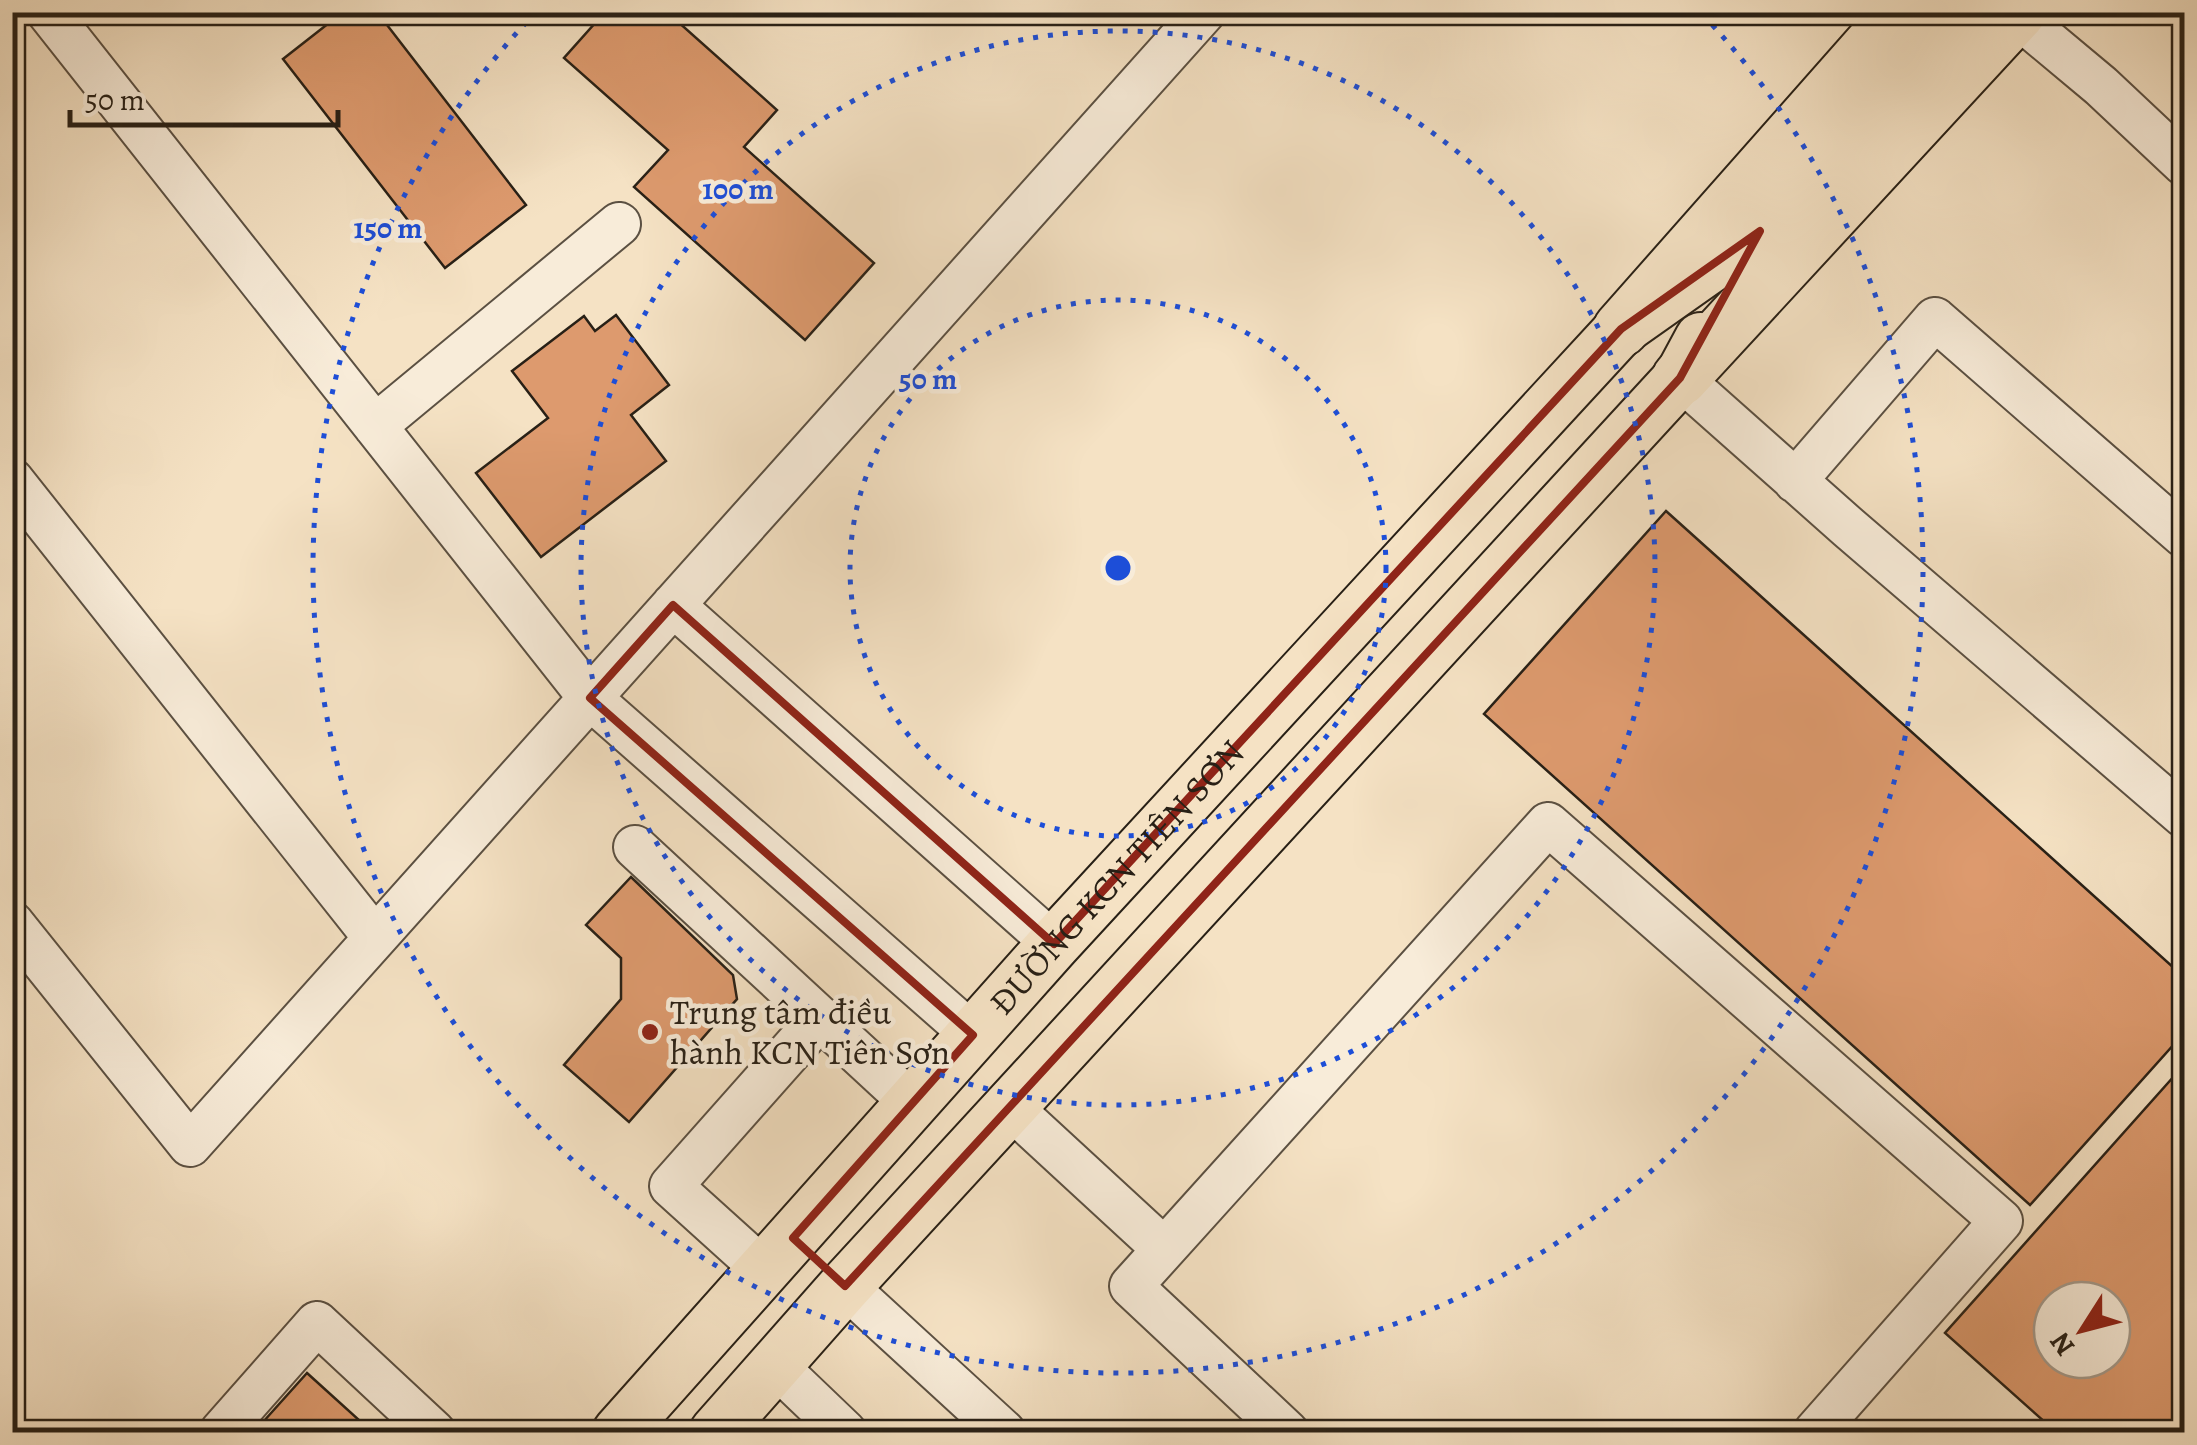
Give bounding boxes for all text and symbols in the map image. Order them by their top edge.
scale bar [70,65,338,127]
text: 50 m [85,80,145,120]
text: 100 m [702,169,774,209]
text: 150 m [354,208,423,248]
text: 50 m [899,359,957,399]
centre of rings [1100,550,1136,586]
street label: ĐƯỜNG KCN TIÊN SƠN [978,729,1255,1025]
place label: Trung tâm điều hành KCN Tiên Sơn [670,988,950,1076]
marker: Trung tâm điều hành KCN Tiên Sơn [639,1021,661,1043]
north arrow [2032,1280,2132,1380]
text: N [2041,1325,2084,1364]

